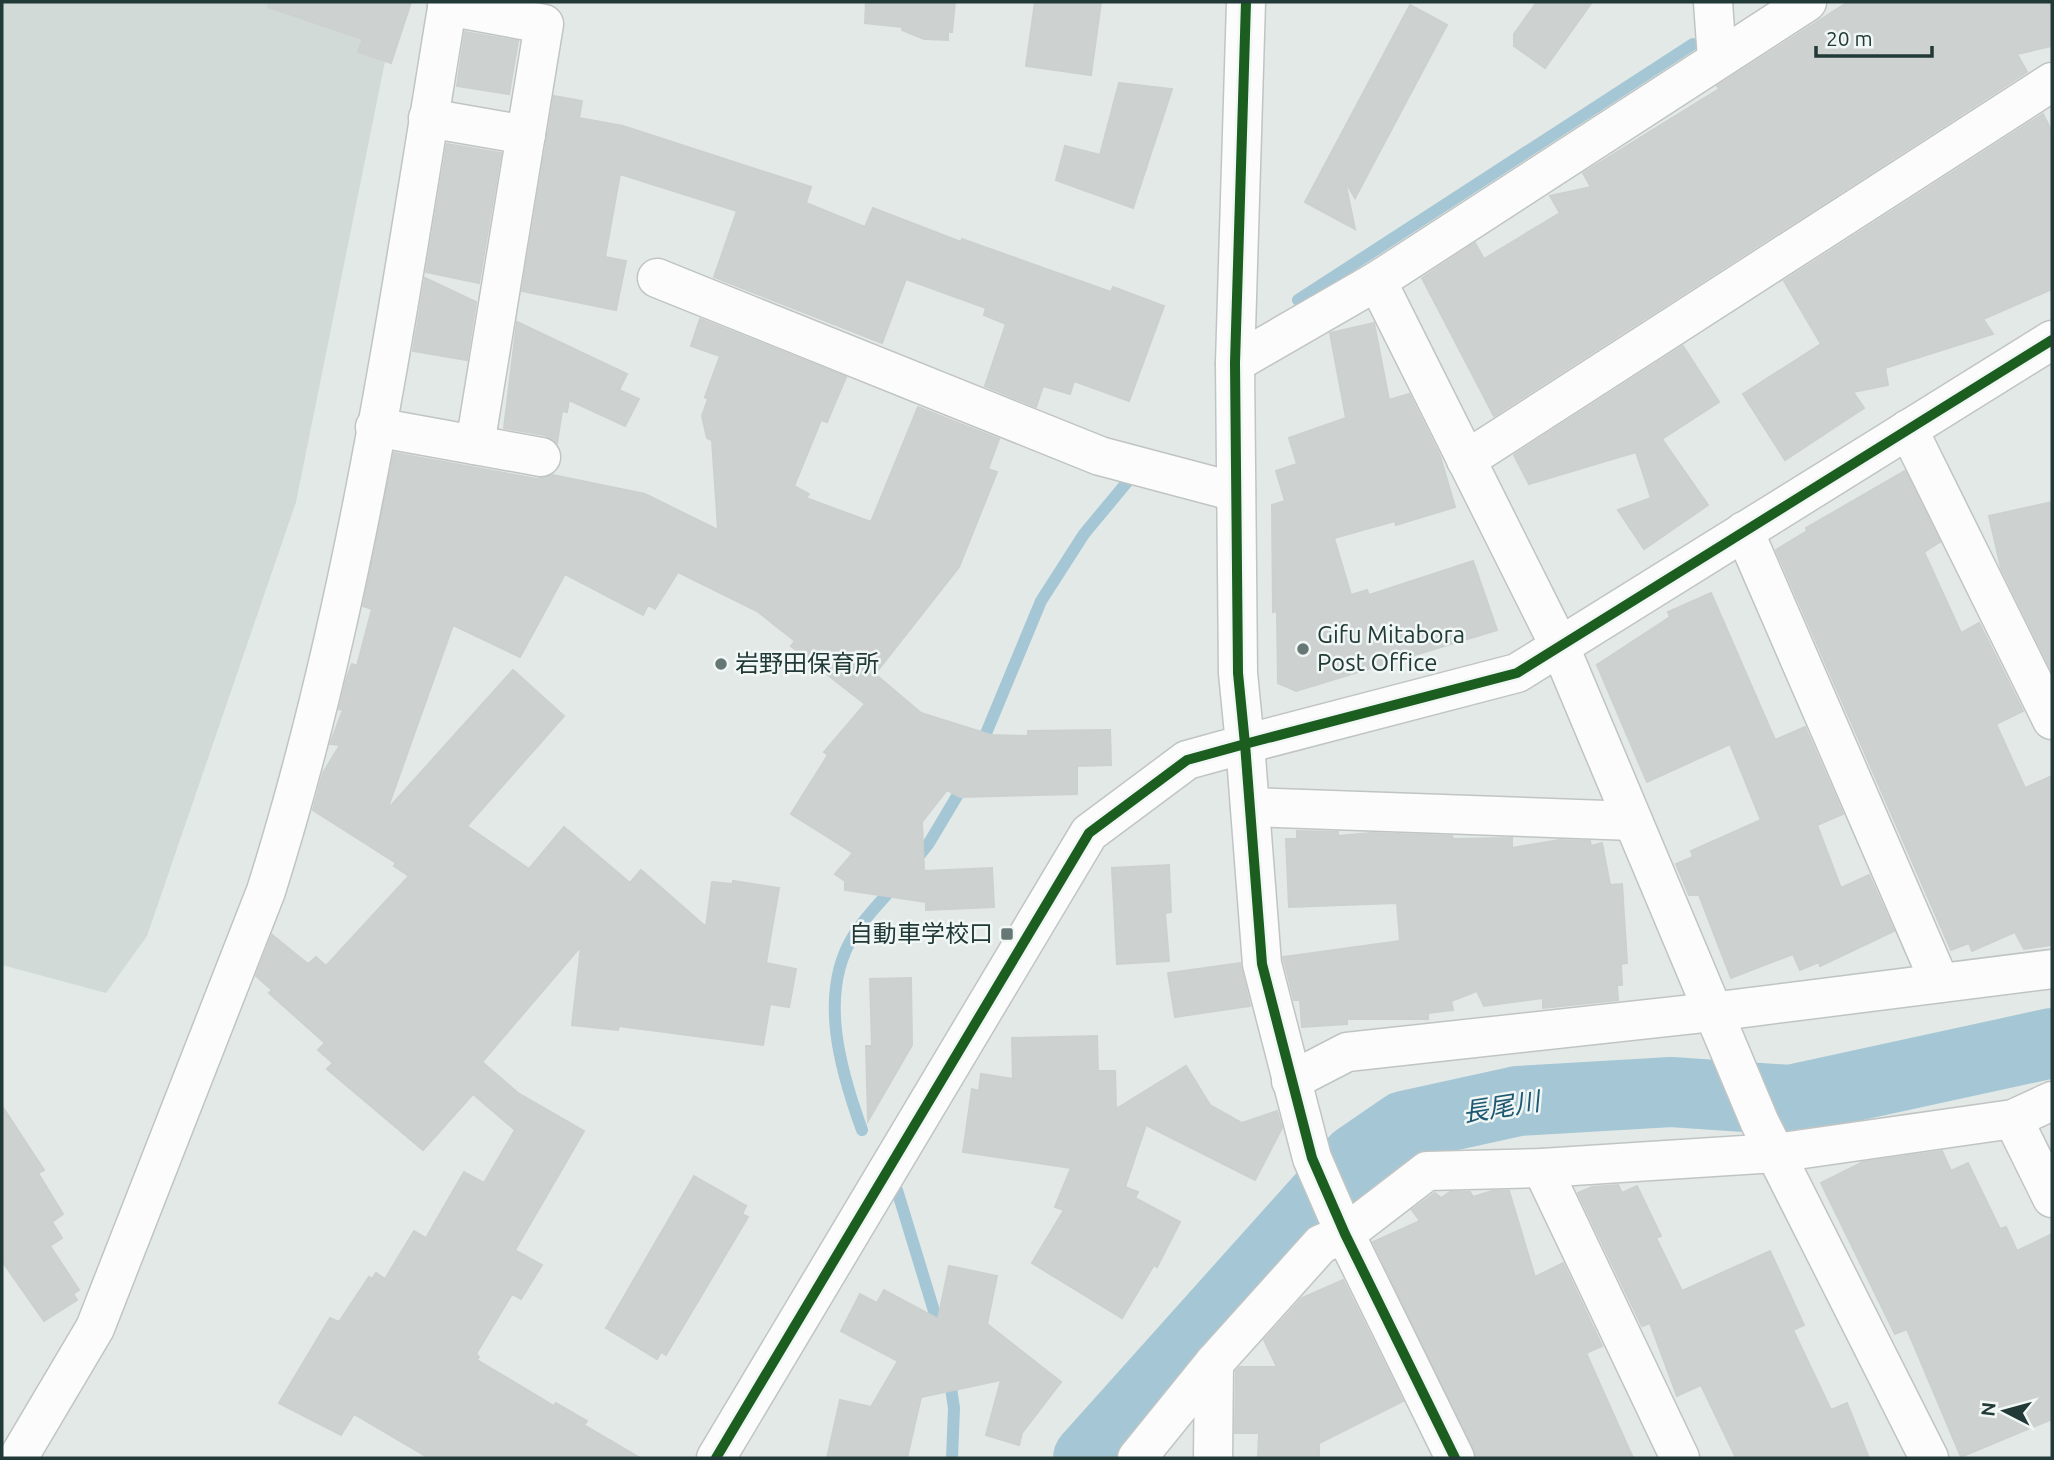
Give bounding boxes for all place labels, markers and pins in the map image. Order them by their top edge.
place label: Gifu Mitabora Post Office [1317,621,1465,676]
marker: Gifu Mitabora Post Office [1295,641,1311,657]
place label: 岩野田保育所 [735,650,879,677]
marker: 岩野田保育所 [713,656,729,672]
place label: 自動車学校口 [849,920,993,947]
marker: 自動車学校口 [999,926,1015,942]

